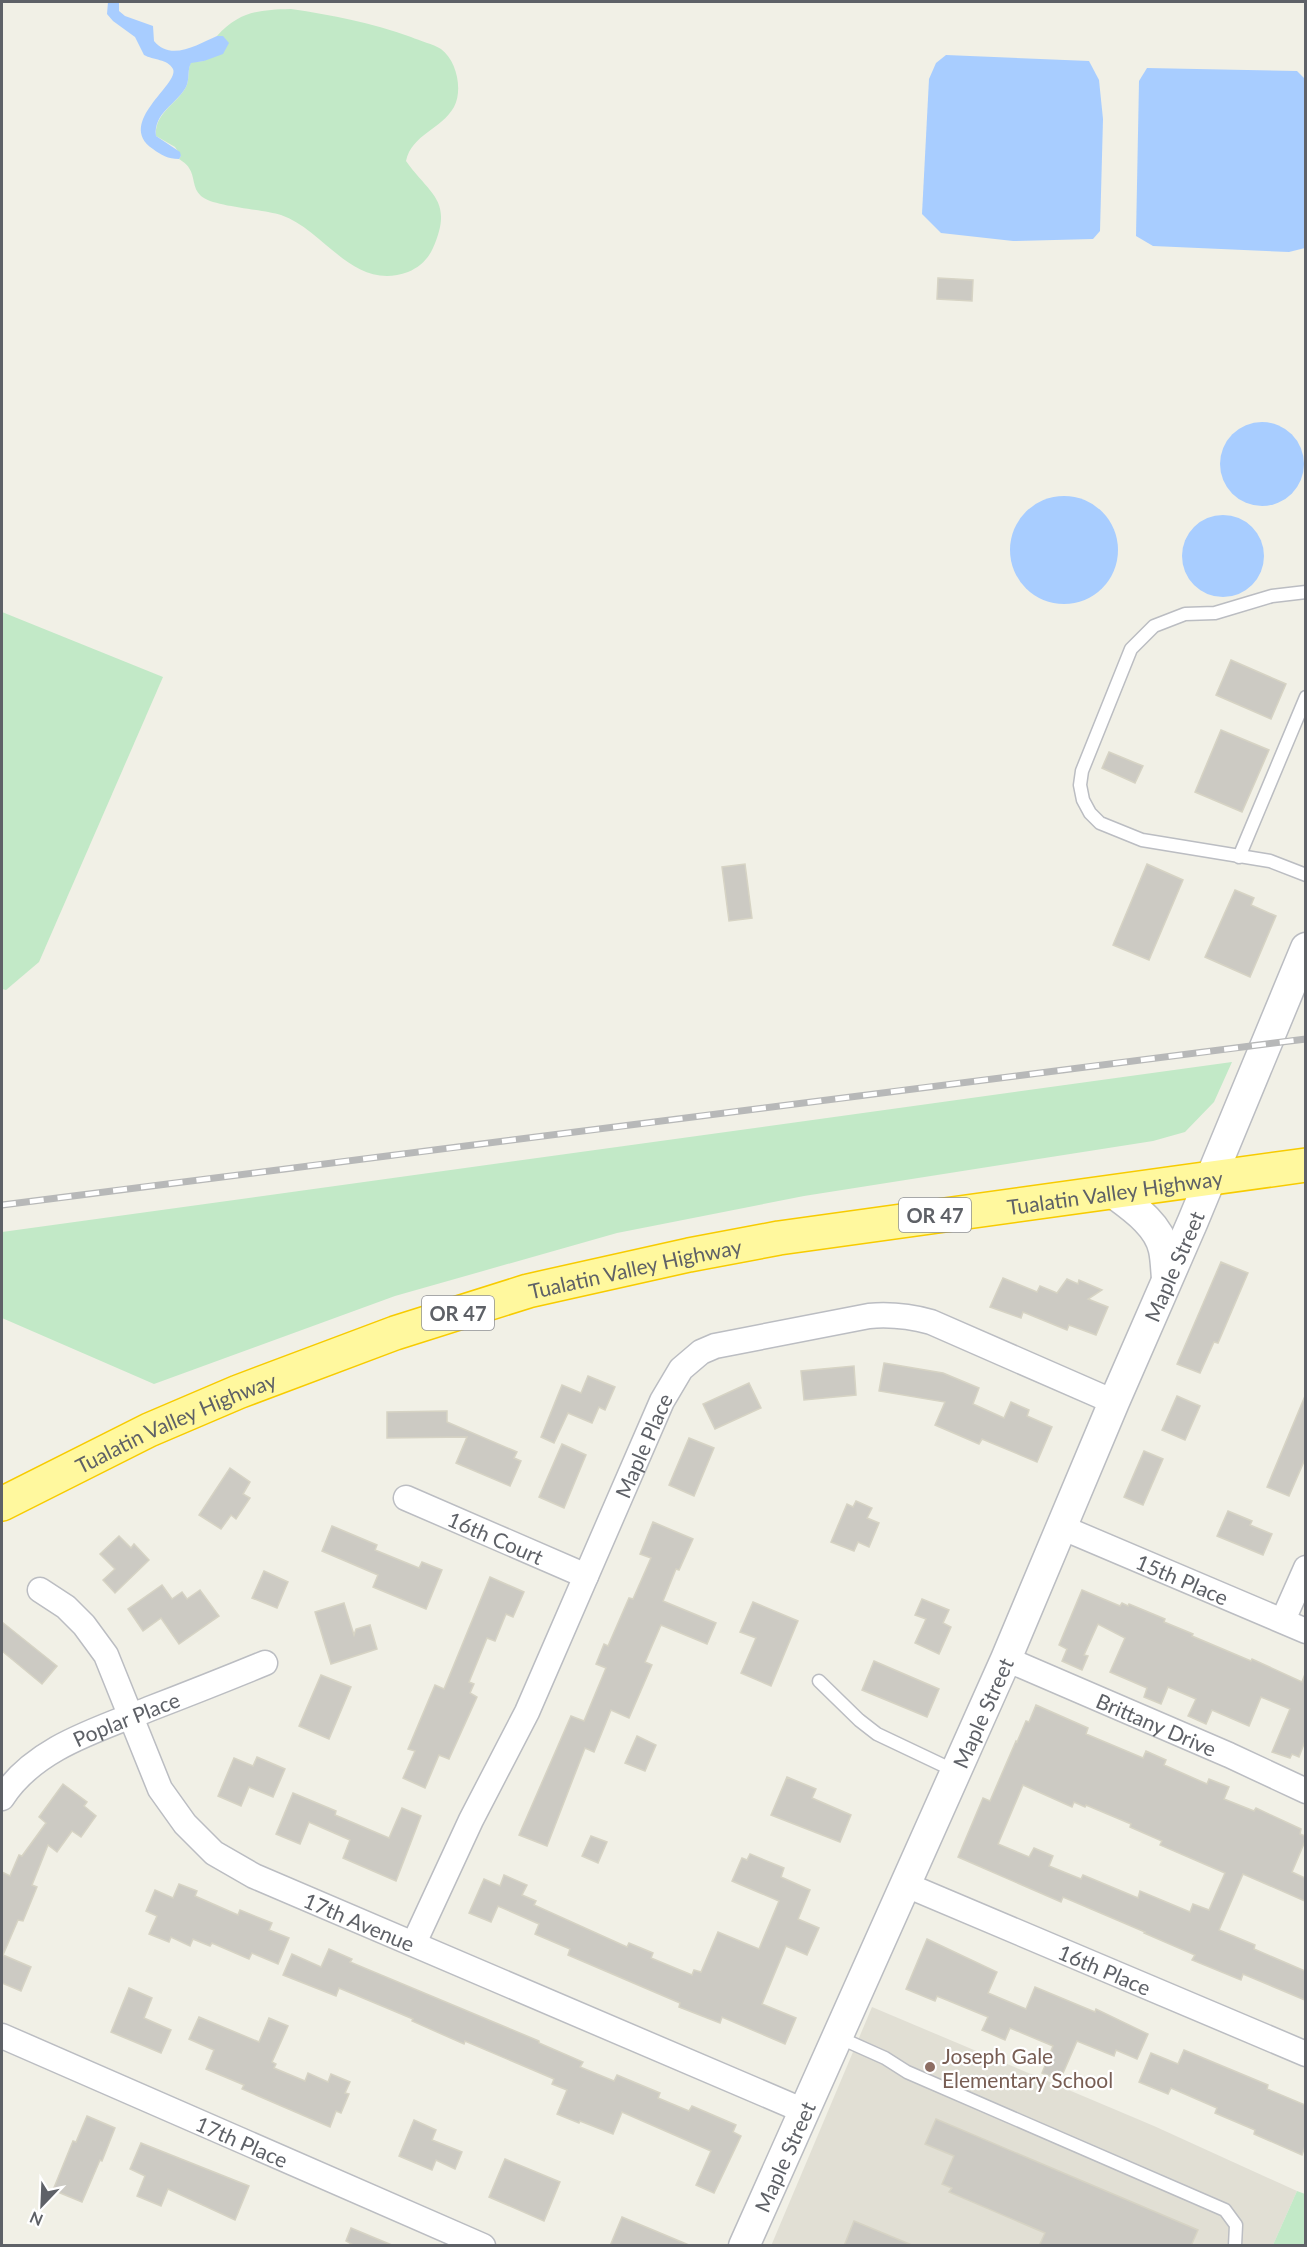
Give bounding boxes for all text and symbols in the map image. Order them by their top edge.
street label: Tualatin Valley Highway [1005,1164,1224,1219]
road number: OR 47 [899,1198,971,1232]
street label: Maple Street [1138,1207,1209,1325]
street label: Tualatin Valley Highway [526,1233,744,1303]
road number: OR 47 [422,1296,494,1330]
street label: Tualatin Valley Highway [71,1366,279,1478]
street label: Maple Place [609,1388,677,1502]
street label: 16th Court [444,1505,548,1569]
street label: 15th Place [1133,1548,1232,1609]
street label: Maple Street [947,1653,1018,1772]
street label: Poplar Place [69,1686,183,1751]
street label: Brittany Drive [1093,1687,1220,1761]
street label: 17th Avenue [300,1886,419,1956]
street label: 16th Place [1055,1938,1155,1999]
place label: Joseph Gale Elementary School [942,2043,1113,2092]
marker: Joseph Gale Elementary School [923,2060,937,2074]
street label: Maple Street [748,2097,820,2216]
street label: 17th Place [192,2110,292,2172]
north arrow [12,2175,72,2235]
text: N [27,2208,45,2230]

